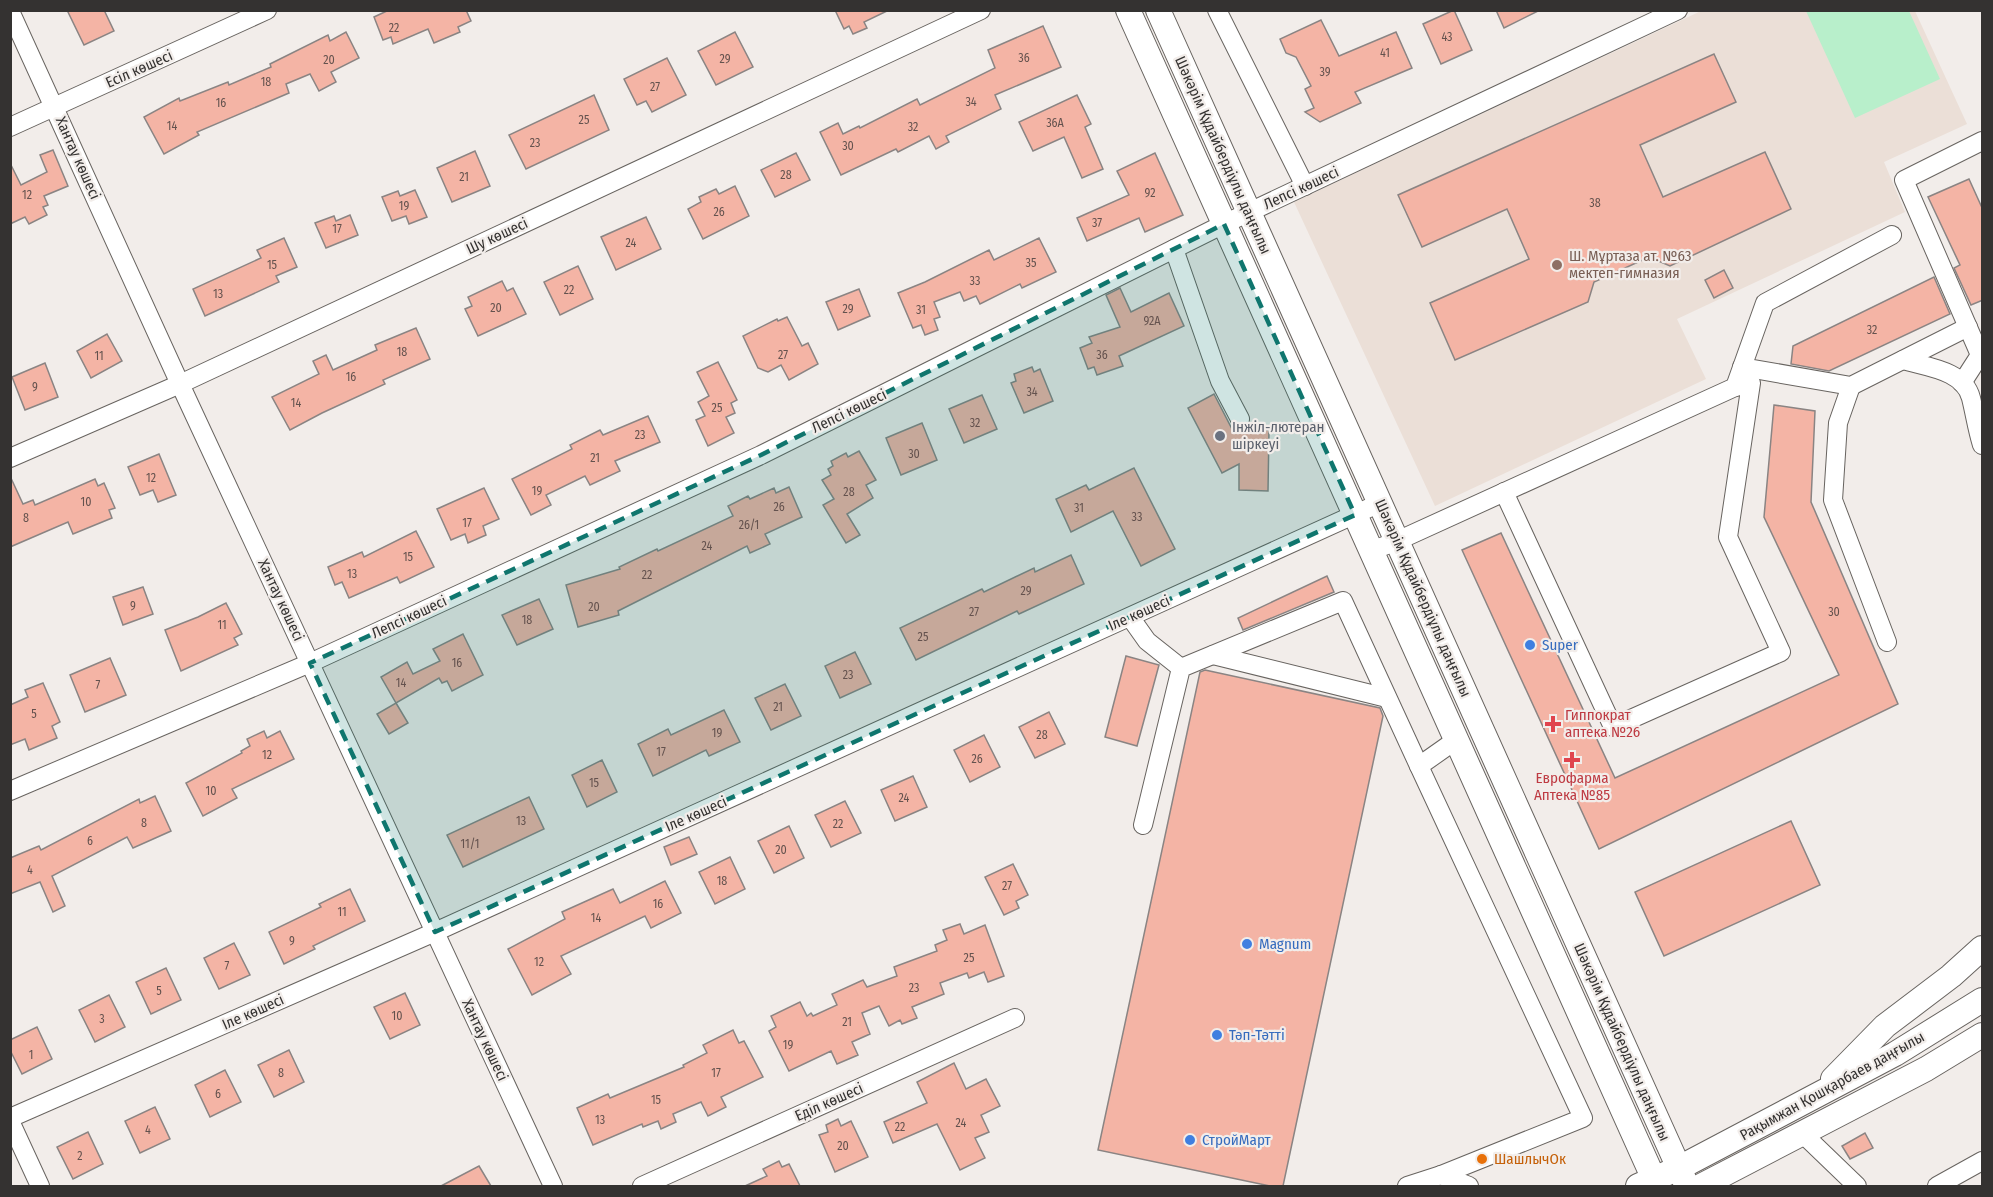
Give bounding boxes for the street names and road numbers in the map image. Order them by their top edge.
street label: Есіл көшесі [103,46,175,92]
street label: Шәкәрім Құдайбердіұлы даңғылы [1171,53,1275,257]
street label: Хантау көшесі [52,114,104,202]
street label: Лепсі көшесі [1260,163,1342,213]
street label: Шу көшесі [463,214,531,258]
street label: Лепсі көшесі [809,385,889,437]
street label: Шәкәрім Құдайбердіұлы даңғылы [1371,496,1475,700]
street label: Хантау көшесі [254,556,308,644]
street label: Іле көшесі [1105,591,1173,635]
street label: Лепсі көшесі [368,592,450,642]
street label: Іле көшесі [662,792,730,836]
street label: Шәкәрім Құдайбердіұлы даңғылы [1570,940,1674,1144]
street label: Іле көшесі [219,990,287,1034]
street label: Хантау көшесі [458,996,512,1084]
street label: Рақымжан Қошқарбаев даңғылы [1737,1028,1927,1144]
street label: Еділ көшесі [792,1079,866,1125]

